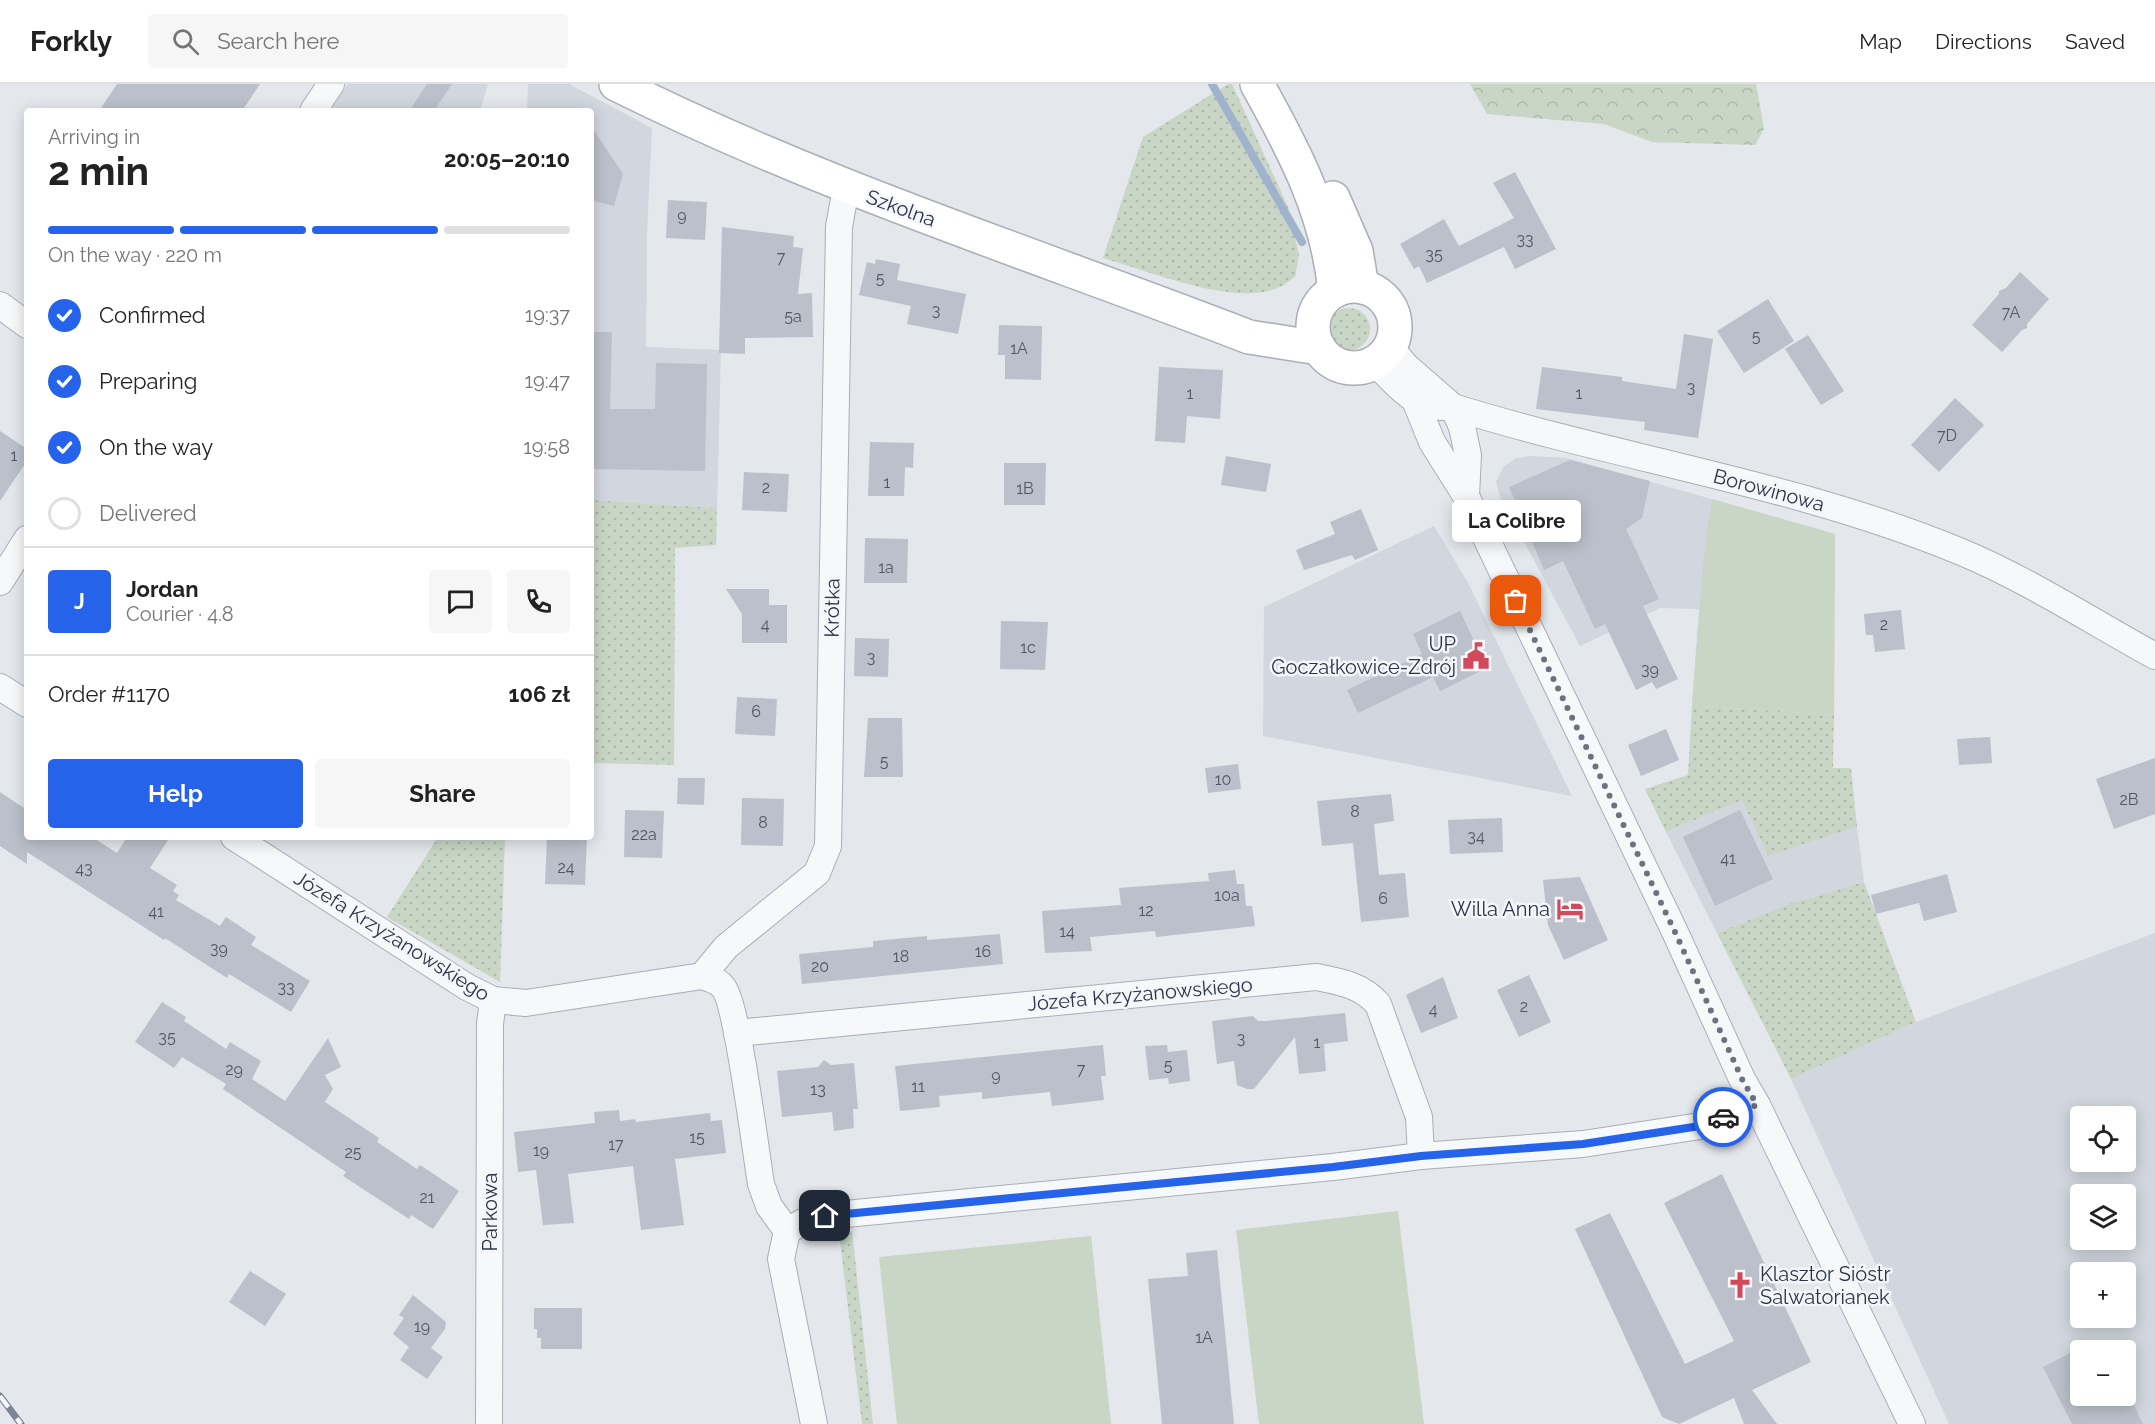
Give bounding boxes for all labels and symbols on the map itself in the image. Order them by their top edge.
street label: Szkolna [863,184,939,232]
house number: 9 [677,206,687,225]
house number: 33 [1516,230,1534,249]
house number: 35 [1425,245,1443,264]
house number: 7 [777,248,786,267]
house number: 5 [876,269,885,288]
house number: 3 [932,301,940,320]
house number: 7A [2002,303,2021,322]
house number: 5a [784,307,802,326]
house number: 5 [1752,327,1761,346]
house number: 1A [1010,339,1028,358]
house number: 3 [1687,378,1695,397]
house number: 1 [1187,384,1194,403]
house number: 1 [1576,384,1583,403]
house number: 7D [1937,426,1957,445]
house number: 1 [11,446,18,465]
street label: Borowinowa [1711,464,1827,516]
house number: 1 [884,473,891,492]
house number: 2 [762,478,770,497]
house number: 1B [1016,479,1034,498]
callout: La Colibre [1452,499,1580,541]
house number: 1a [878,558,894,577]
pin [1490,575,1541,626]
street label: Krótka [819,578,845,638]
house number: 4 [761,615,770,634]
house number: 2 [1880,615,1888,634]
place label: UP Goczałkowice-Zdrój [1271,632,1456,679]
house number: 1c [1020,638,1036,657]
public building icon: UP Goczałkowice-Zdrój [1461,641,1491,671]
house number: 3 [867,648,875,667]
house number: 39 [1641,660,1659,679]
house number: 6 [751,702,761,721]
house number: 5 [880,752,889,771]
house number: 10 [1215,770,1231,789]
house number: 2B [2120,790,2139,809]
house number: 8 [1350,802,1360,821]
house number: 8 [758,813,768,832]
house number: 22a [631,825,657,844]
house number: 34 [1467,827,1485,846]
house number: 41 [1720,849,1736,868]
house number: 24 [557,858,575,877]
house number: 43 [75,859,93,878]
street label: Józefa Krzyżanowskiego [290,866,494,1006]
house number: 10a [1214,886,1240,905]
house number: 6 [1378,889,1388,908]
hotel icon: Willa Anna [1555,894,1585,924]
place label: Willa Anna [1451,897,1550,921]
house number: 12 [1138,901,1154,920]
house number: 41 [148,902,164,921]
house number: 14 [1059,922,1075,941]
house number: 39 [210,939,228,958]
house number: 16 [975,942,991,961]
house number: 18 [893,947,909,966]
house number: 20 [811,957,829,976]
street label: Józefa Krzyżanowskiego [1026,972,1254,1016]
house number: 33 [277,978,295,997]
house number: 2 [1520,997,1528,1016]
house number: 4 [1429,1000,1438,1019]
house number: 35 [158,1028,176,1047]
house number: 3 [1237,1029,1245,1048]
house number: 1 [1314,1033,1321,1052]
house number: 5 [1164,1056,1173,1075]
house number: 29 [225,1060,243,1079]
house number: 7 [1077,1060,1086,1079]
house number: 9 [991,1066,1001,1085]
house number: 11 [911,1077,925,1096]
house number: 13 [810,1080,826,1099]
courier [1693,1087,1753,1147]
house number: 15 [689,1128,705,1147]
house number: 17 [608,1135,624,1154]
house number: 19 [533,1141,549,1160]
house number: 25 [344,1143,362,1162]
street label: Parkowa [478,1173,502,1251]
house number: 21 [419,1188,435,1207]
pin [799,1190,850,1241]
place label: Klasztor Sióstr Salwatorianek [1760,1262,1891,1309]
church icon: Klasztor Sióstr Salwatorianek [1725,1270,1755,1300]
house number: 19 [414,1317,430,1336]
house number: 1A [1195,1328,1213,1347]

